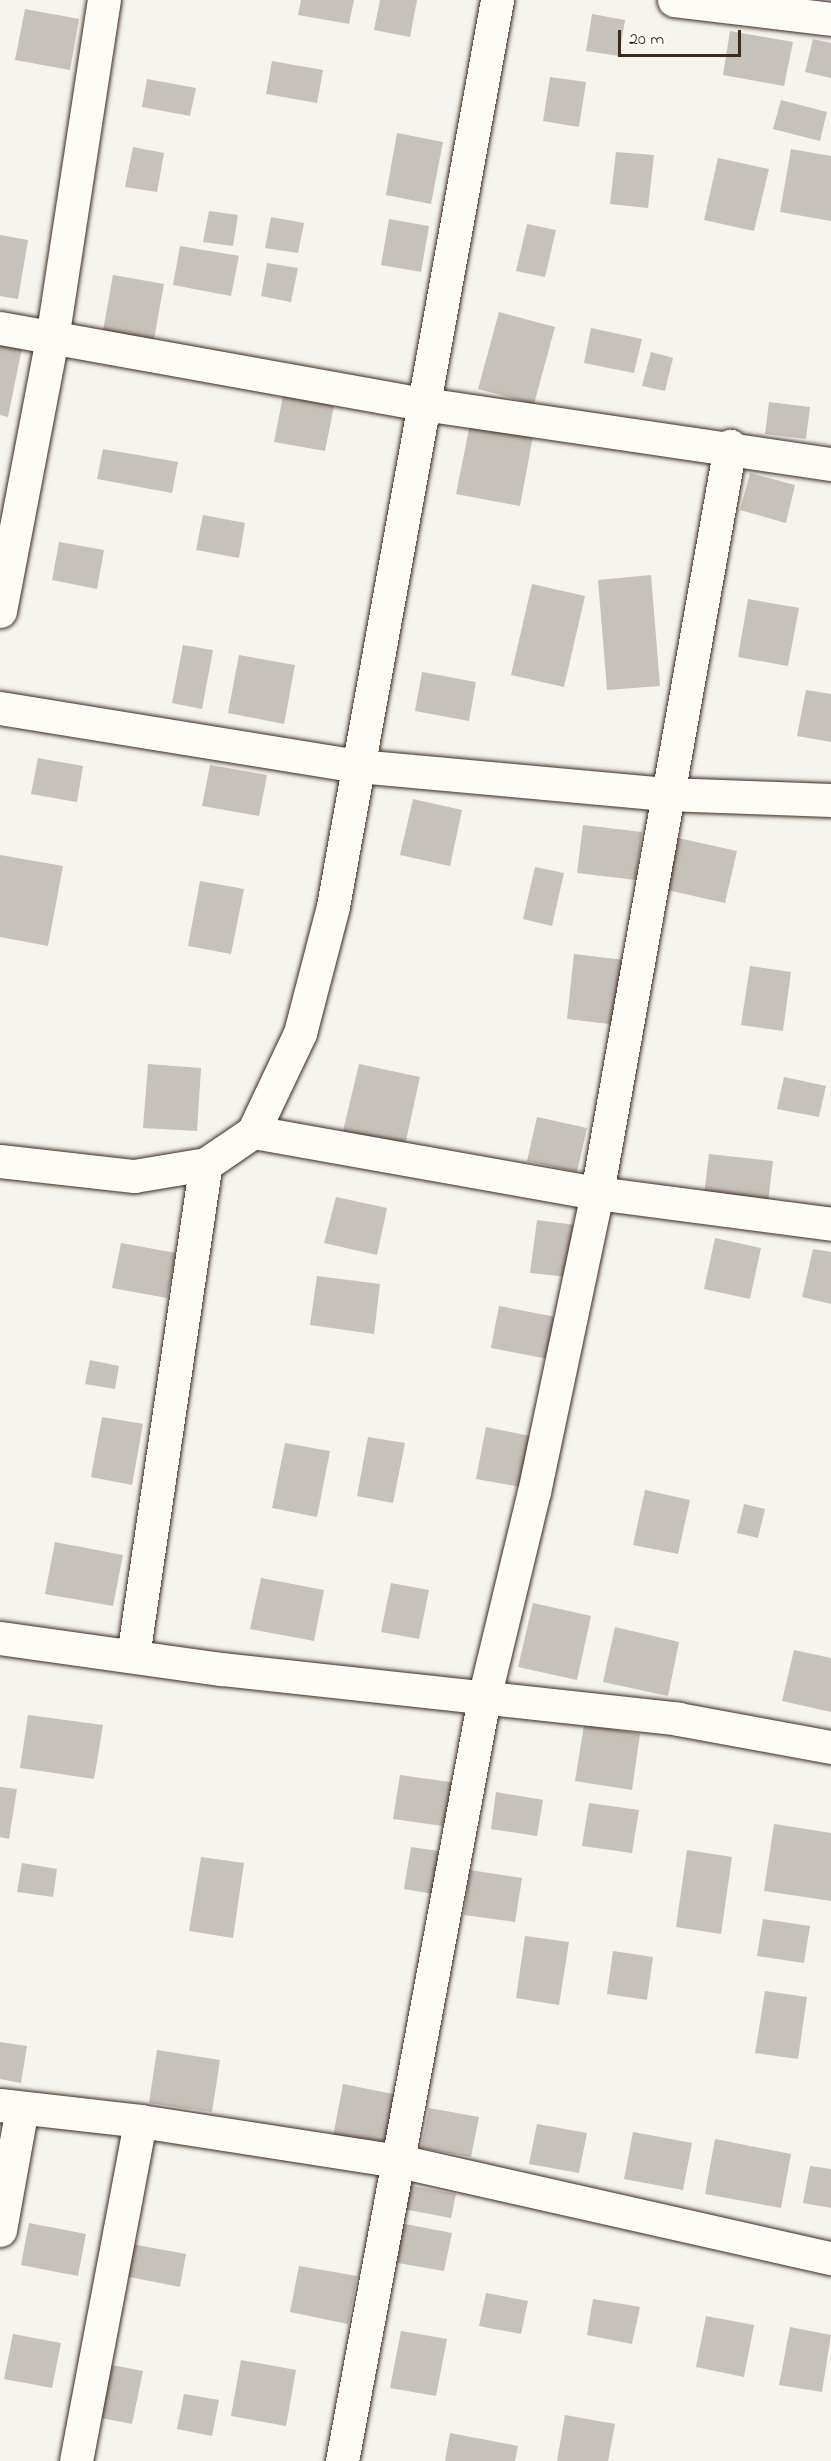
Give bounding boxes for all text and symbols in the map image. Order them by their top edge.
scale bar [621,18,744,56]
text: 20 m [629,27,664,53]

